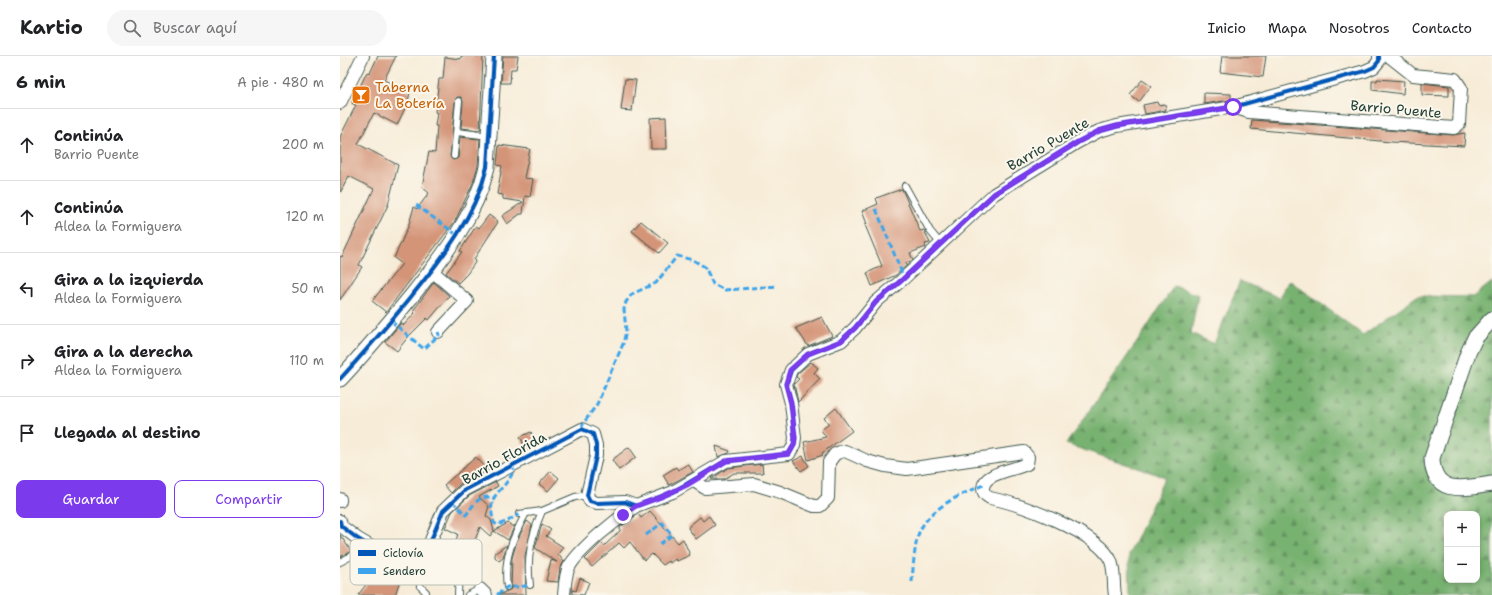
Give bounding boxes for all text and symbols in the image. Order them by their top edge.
search box [107,10,387,46]
text: Kartio [20,15,83,40]
icon: search [121,17,143,39]
text: Buscar aquí [153,18,237,38]
text: Inicio [1208,19,1246,37]
text: Mapa [1268,19,1307,37]
text: Nosotros [1329,19,1390,37]
text: Contacto [1412,19,1472,37]
text: 6 min [16,71,66,93]
text: A pie · 480 m [237,74,324,91]
place label: Taberna La Botería [375,78,445,112]
bar icon: Taberna La Botería [350,84,372,106]
street label: Barrio Puente [1350,96,1443,122]
route start [1224,98,1242,116]
street label: Barrio Puente [1004,113,1092,175]
text: Continúa [54,126,123,146]
icon: ahead [16,134,38,156]
text: 200 m [282,136,324,153]
text: Barrio Puente [54,146,139,163]
text: Continúa [54,198,123,218]
icon: ahead [16,206,38,228]
text: 120 m [286,208,324,225]
text: Aldea la Formiguera [54,218,182,235]
text: Gira a la izquierda [54,270,203,290]
icon: left [16,278,38,300]
text: 50 m [291,280,324,297]
text: Aldea la Formiguera [54,290,182,307]
text: Gira a la derecha [54,342,193,362]
icon: right [16,350,38,372]
text: 110 m [289,352,324,369]
text: Aldea la Formiguera [54,362,182,379]
icon: arrive [16,422,38,444]
text: Llegada al destino [54,423,201,443]
street label: Barrio Florida [459,427,549,489]
button: Guardar [16,480,166,518]
button: Compartir [174,480,324,518]
route end [614,506,632,524]
map controls [1444,511,1480,583]
button: + [1444,511,1480,547]
legend [350,539,482,585]
text: Ciclovía [383,546,423,561]
button: − [1444,547,1480,583]
text: Sendero [383,564,426,579]

